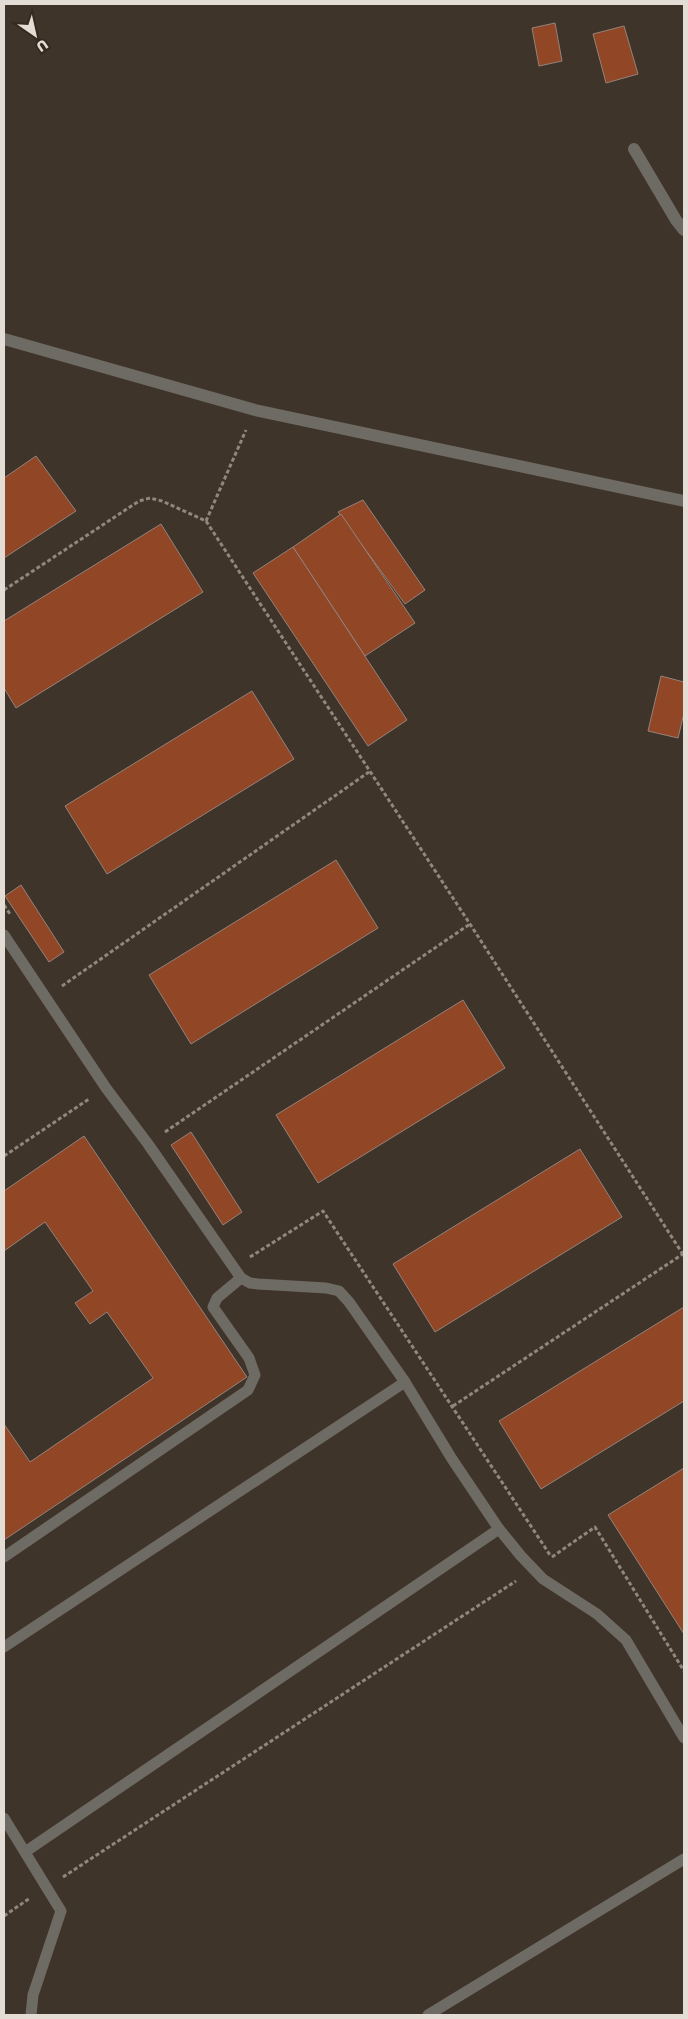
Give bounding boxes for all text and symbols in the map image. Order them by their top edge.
north arrow [10,10,60,60]
text: U [34,36,52,56]

